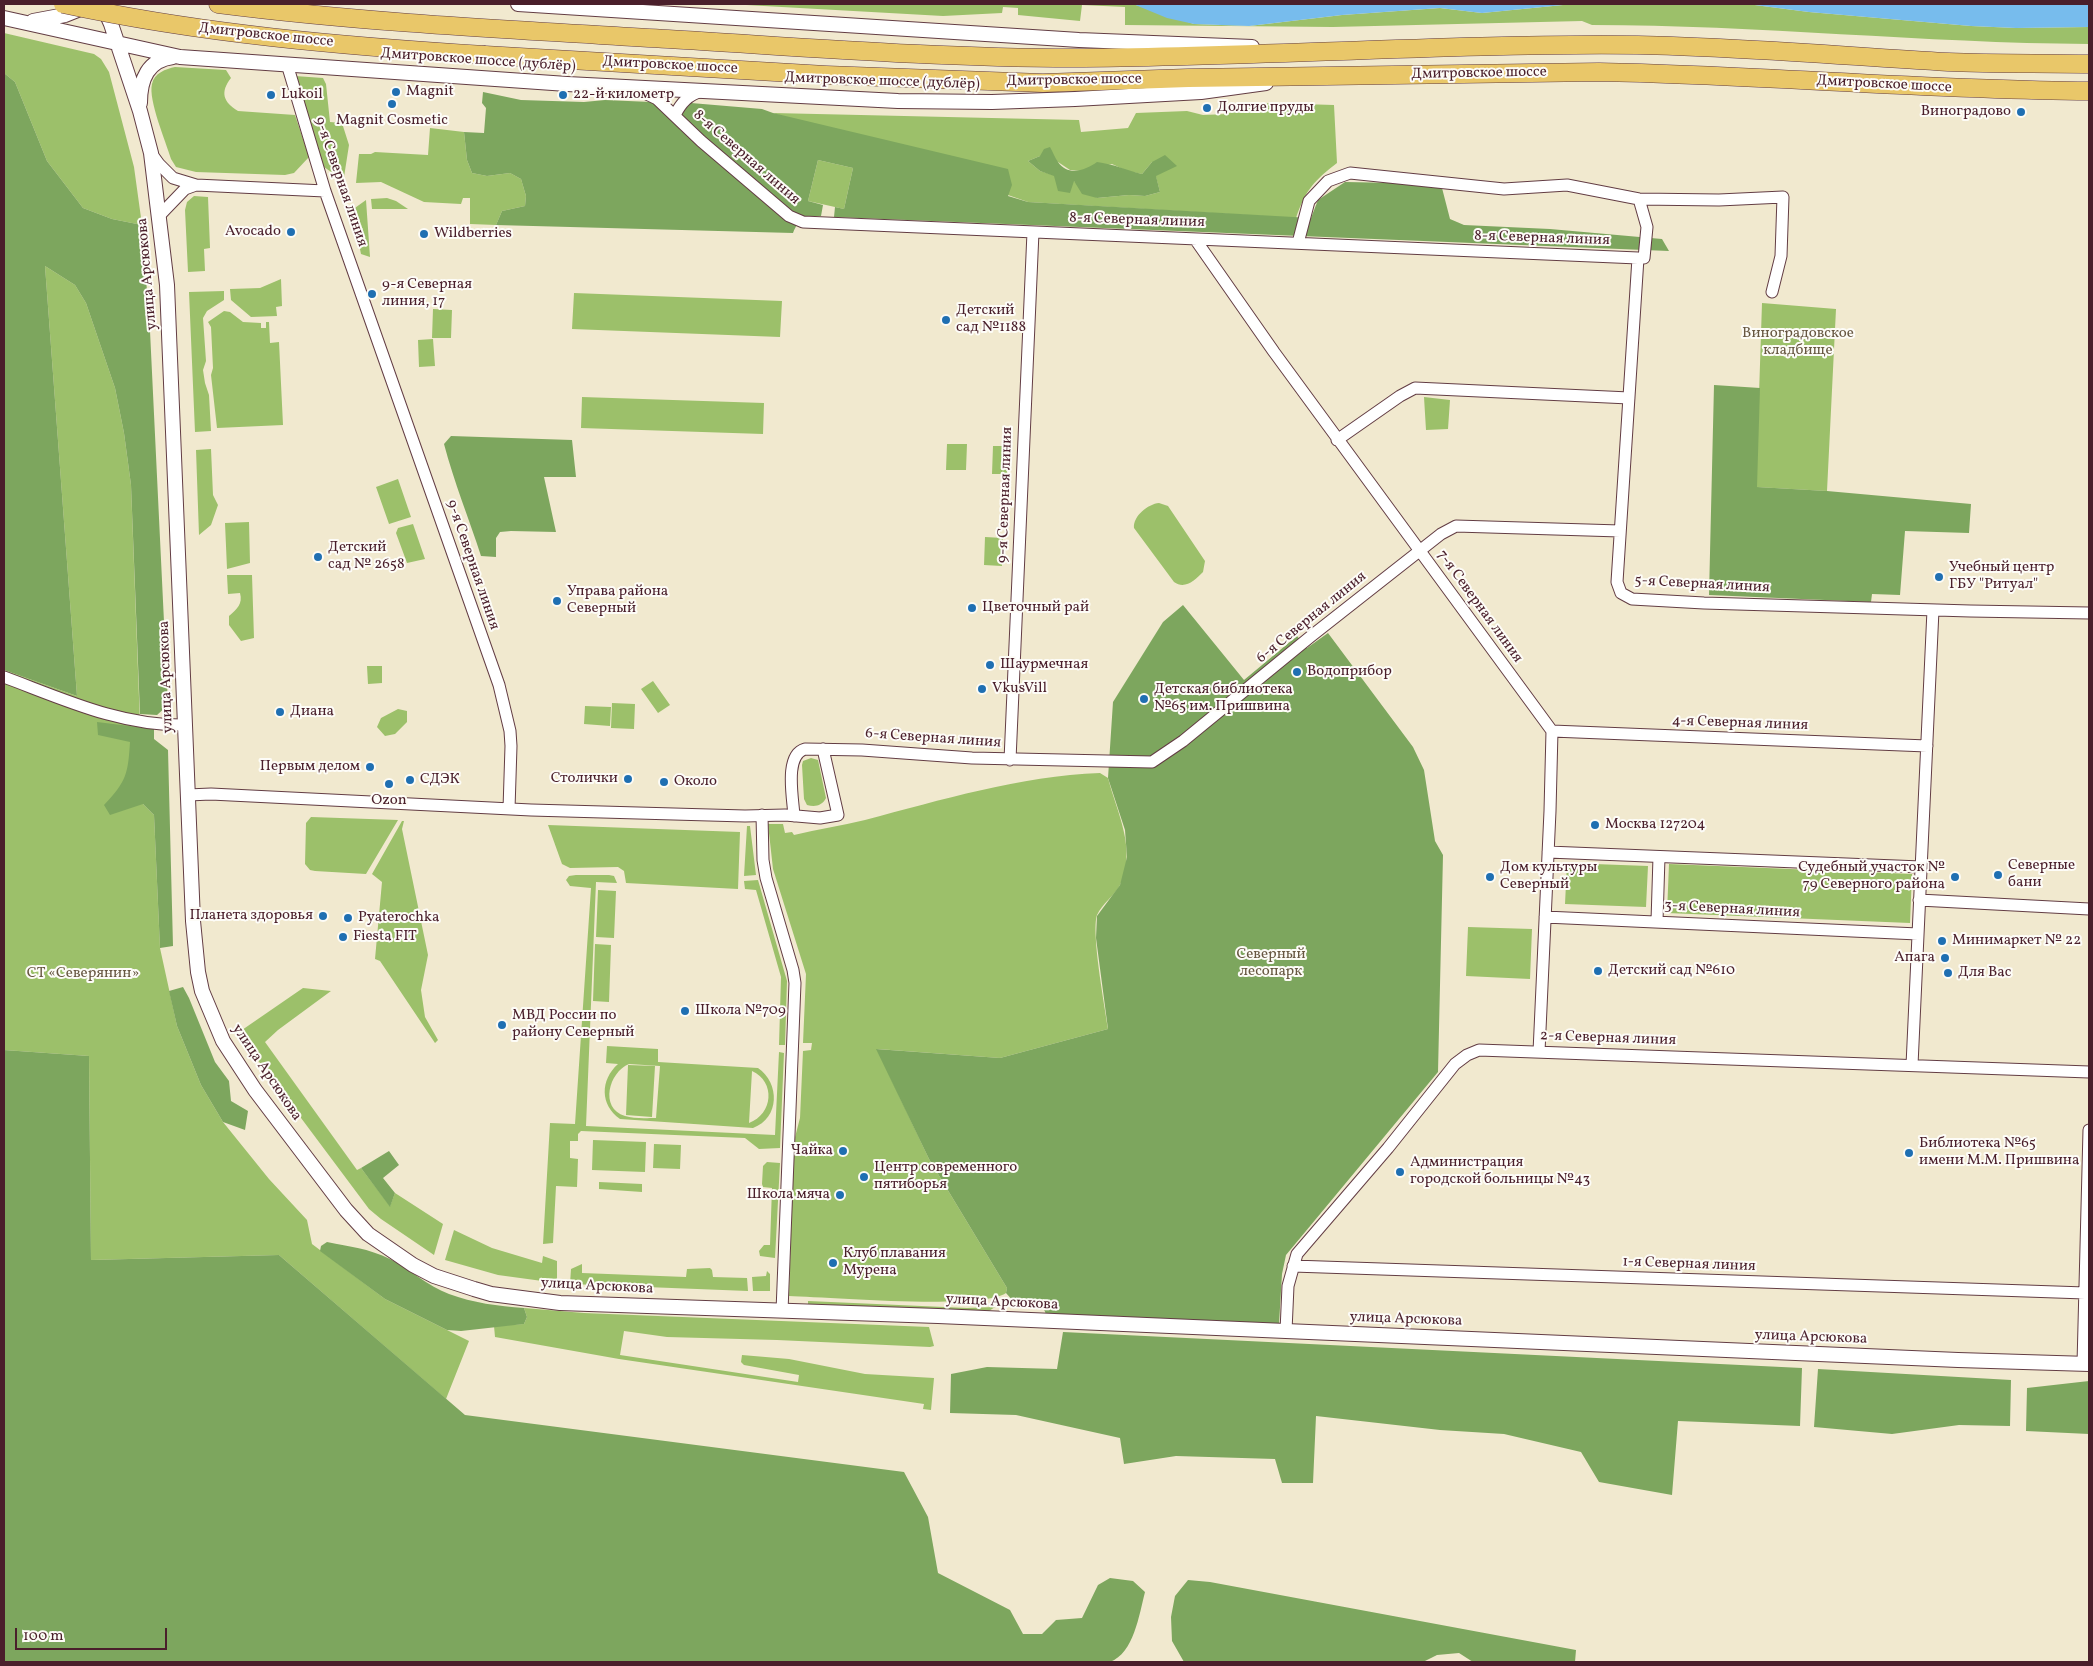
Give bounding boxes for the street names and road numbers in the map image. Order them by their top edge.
street label: Дмитровское шоссе [198,20,334,52]
street label: Дмитровское шоссе (дублёр) [380,45,576,77]
street label: Дмитровское шоссе [602,53,738,79]
street label: Дмитровское шоссе [1411,64,1547,84]
street label: Дмитровское шоссе (дублёр) [784,70,980,94]
street label: Дмитровское шоссе [1006,71,1142,91]
street label: Дмитровское шоссе [1816,72,1952,98]
street label: 8-я Северная линия [689,107,803,209]
street label: 9-я Северная линия [309,115,371,249]
street label: 8-я Северная линия [1069,210,1205,232]
street label: улица Арсюкова [134,217,162,331]
street label: 8-я Северная линия [1474,228,1610,250]
street label: 9-я Северная линия [995,427,1017,563]
street label: 9-я Северная линия [441,498,503,632]
street label: 7-я Северная линия [1432,547,1526,667]
street label: 6-я Северная линия [1253,568,1371,668]
street label: 5-я Северная линия [1634,572,1770,598]
street label: улица Арсюкова [156,620,178,734]
street label: 4-я Северная линия [1671,713,1809,735]
street label: 6-я Северная линия [864,725,1002,753]
street label: 3-я Северная линия [1664,897,1800,923]
street label: улица Арсюкова [227,1021,305,1125]
street label: 2-я Северная линия [1540,1028,1676,1050]
street label: 1-я Северная линия [1622,1254,1756,1276]
street label: улица Арсюкова [540,1275,654,1299]
street label: улица Арсюкова [945,1291,1059,1315]
street label: улица Арсюкова [1349,1309,1463,1331]
street label: улица Арсюкова [1754,1327,1868,1349]

